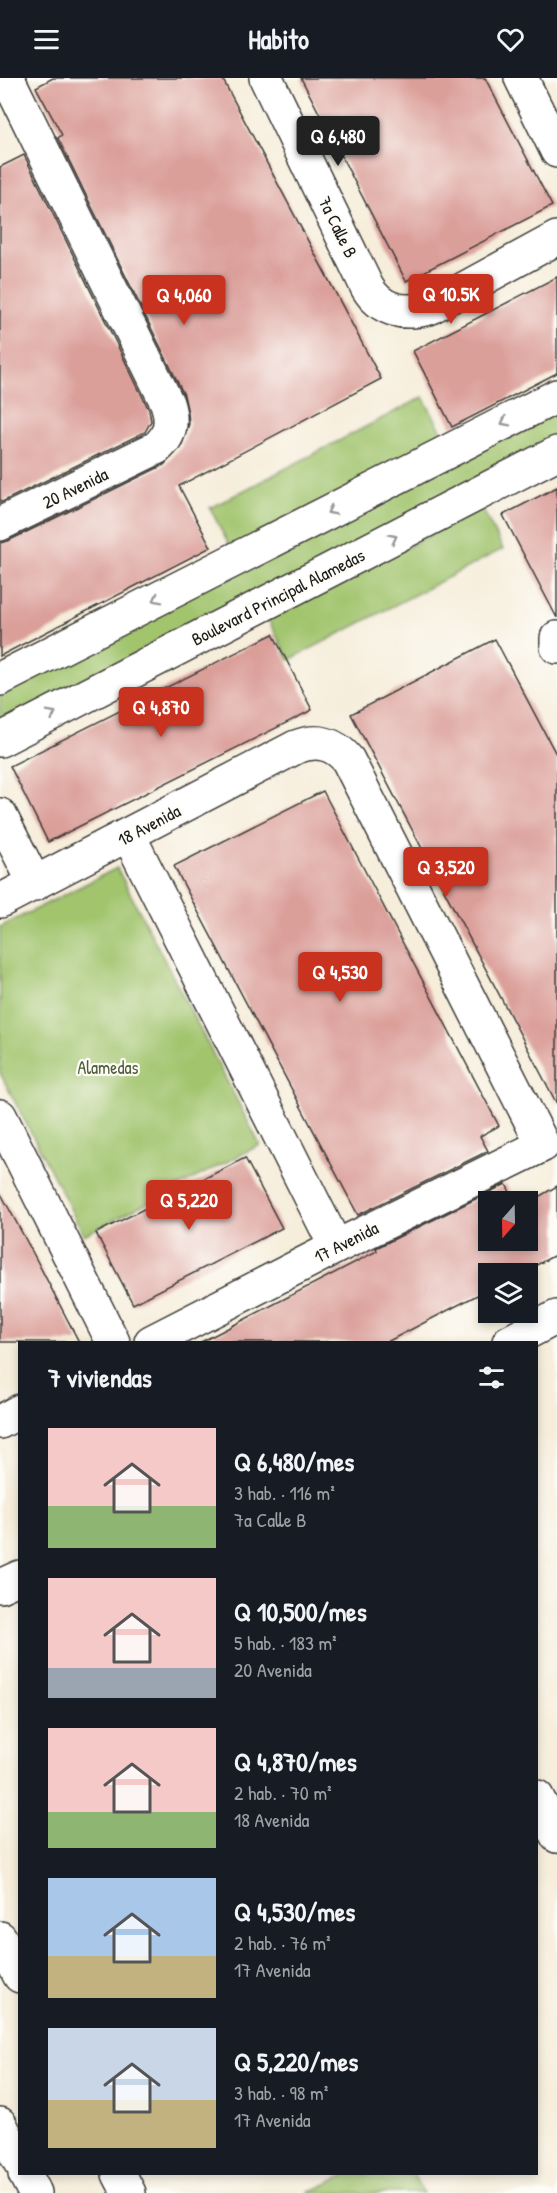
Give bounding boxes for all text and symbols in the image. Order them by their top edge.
text: Habito [248,21,309,57]
icon: menu [30,23,63,56]
icon: heart [494,23,527,56]
pin: Q 6,480 [283,116,393,167]
text: Q 6,480 [311,122,365,149]
street label: 7a Calle B [312,192,364,262]
pin: Q 10.5K [396,274,506,325]
pin: Q 4,060 [129,275,239,326]
text: Q 10.5K [422,280,480,307]
text: Q 4,060 [156,281,212,308]
one-way arrow [500,415,511,426]
street label: 20 Avenida [38,461,112,515]
one-way arrow [326,503,337,515]
one-way arrow [387,533,398,545]
street label: Boulevard Principal Alamedas [187,542,369,652]
one-way arrow [153,592,164,603]
pin: Q 4,870 [106,687,216,738]
text: Q 4,870 [133,693,189,720]
one-way arrow [46,709,57,721]
street label: 18 Avenida [113,798,185,852]
pin: Q 3,520 [391,847,501,898]
text: Q 3,520 [417,853,475,880]
pin: Q 4,530 [285,952,395,1003]
text: Q 4,530 [312,958,368,985]
park label: Alamedas [77,1055,139,1080]
pin: Q 5,220 [134,1180,244,1231]
text: Q 5,220 [160,1186,218,1213]
north arrow [478,1191,538,1251]
map controls [478,1191,538,1323]
street label: 17 Avenida [310,1215,382,1269]
button: layers [478,1263,538,1323]
text: 7 viviendas [48,1360,152,1395]
icon: filters [475,1361,508,1394]
text: Q 6,480/mes [234,1444,354,1479]
icon: home [96,1452,168,1524]
text: 3 hab. · 116 m² [234,1479,335,1506]
text: 7a Calle B [234,1506,306,1533]
text: Q 10,500/mes [234,1594,367,1629]
icon: home [96,1602,168,1674]
text: 5 hab. · 183 m² [234,1629,337,1656]
text: 20 Avenida [234,1656,312,1683]
text: Q 4,870/mes [234,1744,357,1779]
icon: home [96,1752,168,1824]
text: 2 hab. · 70 m² [234,1779,332,1806]
text: 18 Avenida [234,1806,309,1833]
text: Q 4,530/mes [234,1894,355,1929]
icon: home [96,1902,168,1974]
text: 2 hab. · 76 m² [234,1929,331,1956]
text: 17 Avenida [234,1956,311,1983]
text: Q 5,220/mes [234,2044,358,2079]
icon: home [96,2052,168,2124]
text: 3 hab. · 98 m² [234,2079,328,2106]
text: 17 Avenida [234,2106,311,2133]

